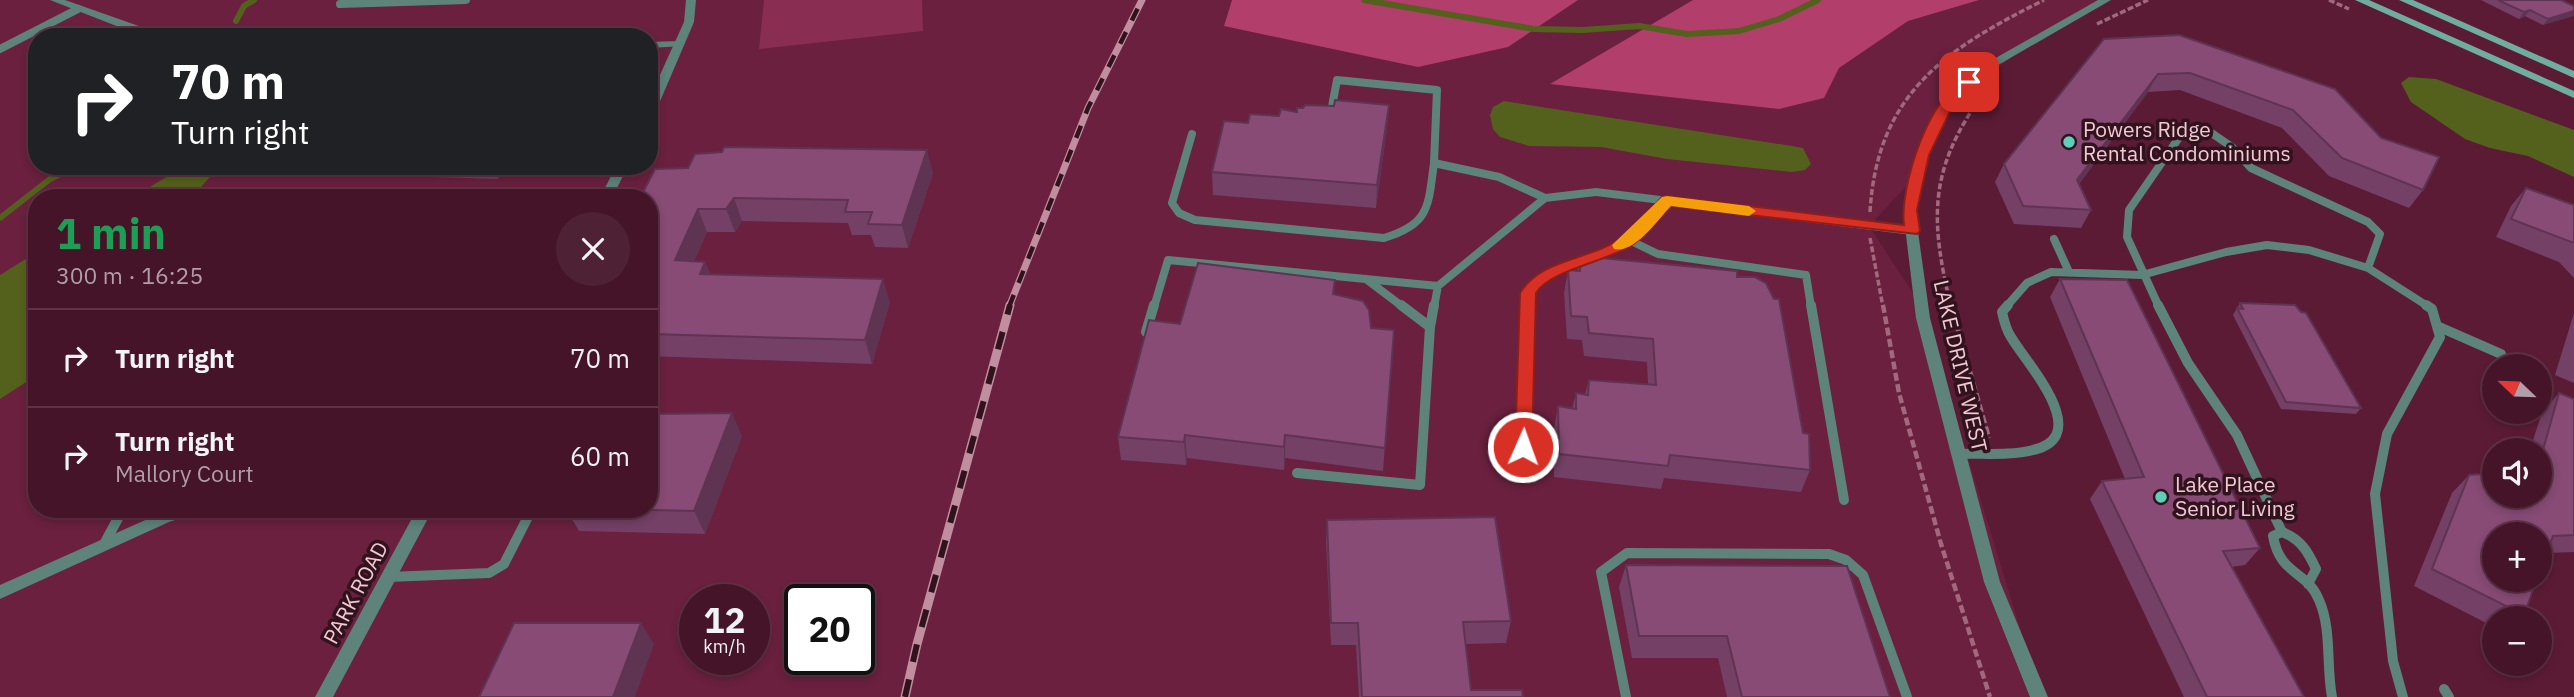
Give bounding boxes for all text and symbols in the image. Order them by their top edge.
text: 70 m [171,49,285,112]
pin [1939,52,1999,112]
icon: right [56,56,147,147]
icon: arrive [1950,63,1988,101]
text: Turn right [171,111,309,153]
place label: Powers Ridge Rental Condominiums [2083,115,2291,167]
marker: Powers Ridge Rental Condominiums [2061,134,2077,150]
text: 1 min [56,206,166,261]
button: close [556,212,630,286]
text: 300 m · 16:25 [56,260,203,290]
street label: LAKE DRIVE WEST [1928,277,1994,455]
icon: right [56,339,94,377]
text: Turn right [115,341,234,375]
text: 70 m [570,341,630,375]
north arrow [2482,354,2552,424]
map controls [2482,354,2552,676]
position arrow [1486,410,1560,484]
text: Turn right [115,424,234,458]
icon: right [56,437,94,475]
button: sound [2482,438,2552,508]
text: 60 m [570,439,630,473]
text: Mallory Court [115,458,254,488]
place label: Lake Place Senior Living [2175,470,2295,522]
marker: Lake Place Senior Living [2153,489,2169,505]
button: + [2482,522,2552,592]
street label: PARK ROAD [316,536,394,649]
speed limit sign: 20 [784,584,875,675]
text: 12 [703,597,746,643]
button: − [2482,606,2552,676]
text: km/h [703,635,746,658]

